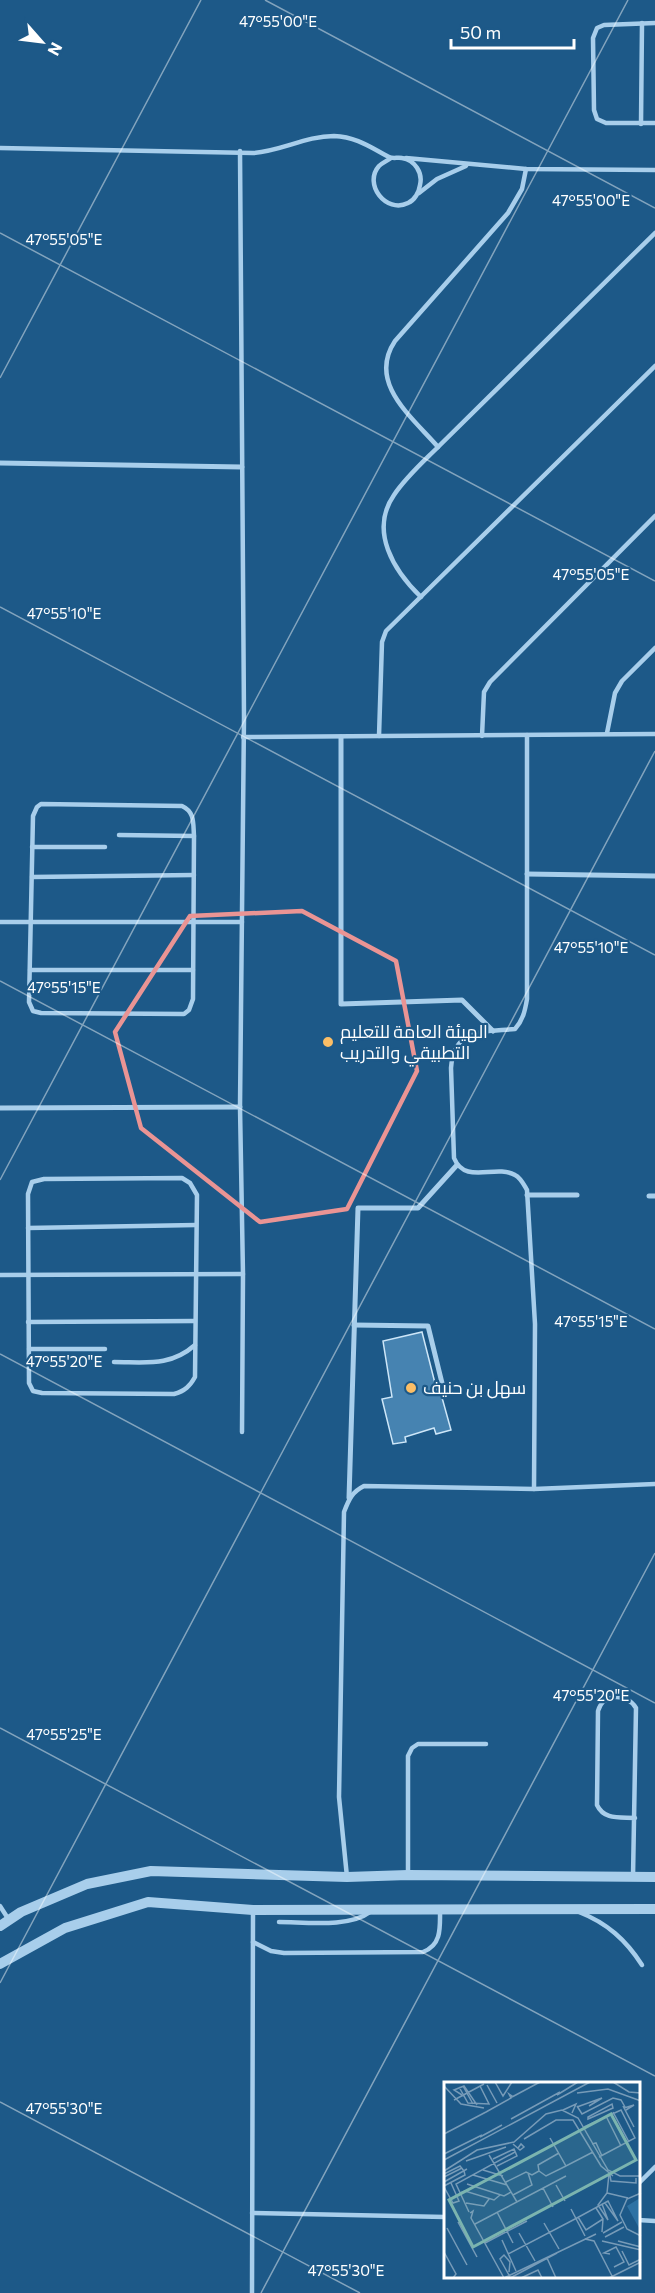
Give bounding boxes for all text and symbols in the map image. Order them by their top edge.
north arrow [12,12,72,72]
text: 47°55'00"E [239,12,317,30]
scale bar [451,12,574,50]
text: 50 m [460,21,501,43]
text: N [44,40,67,59]
text: 47°55'00"E [552,191,630,209]
text: 47°55'05"E [26,230,103,248]
text: 47°55'05"E [553,565,630,583]
text: 47°55'10"E [27,604,101,622]
text: 47°55'10"E [554,938,628,956]
text: 47°55'15"E [27,978,101,996]
place label: الهيئة العامة للتعليم التطبيقي والتدريب [340,1020,488,1067]
marker: الهيئة العامة للتعليم التطبيقي والتدريب [321,1035,335,1049]
text: 47°55'15"E [554,1312,628,1330]
text: 47°55'20"E [26,1352,102,1370]
place label: سهل بن حنيف [423,1376,526,1399]
marker: سهل بن حنيف [404,1381,418,1395]
text: 47°55'20"E [553,1686,629,1704]
text: 47°55'25"E [26,1725,102,1743]
inset map [444,2082,640,2278]
text: 47°55'30"E [26,2099,103,2117]
text: 47°55'30"E [308,2261,385,2279]

